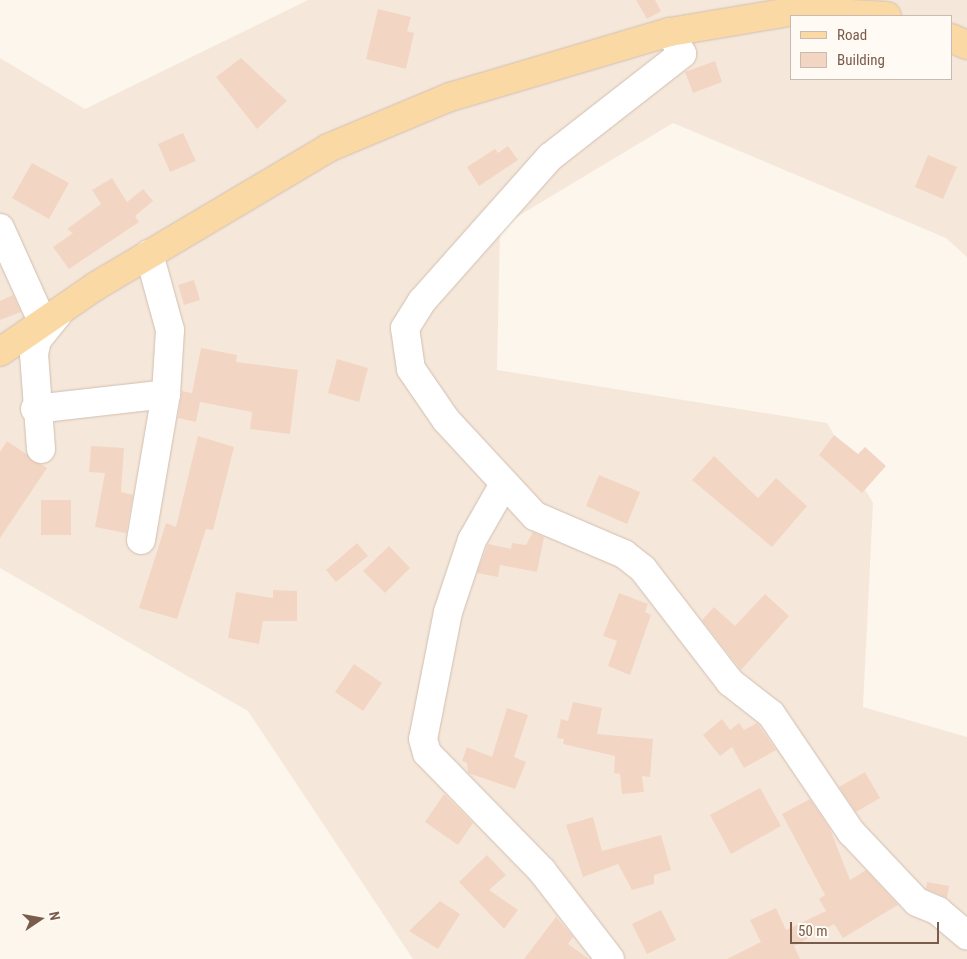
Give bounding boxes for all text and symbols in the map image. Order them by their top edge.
legend [790,15,952,80]
text: Road [837,26,867,44]
text: Building [837,51,885,69]
north arrow [15,894,65,944]
text: N [46,910,63,922]
scale bar [792,912,941,944]
text: 50 m [798,922,828,940]

